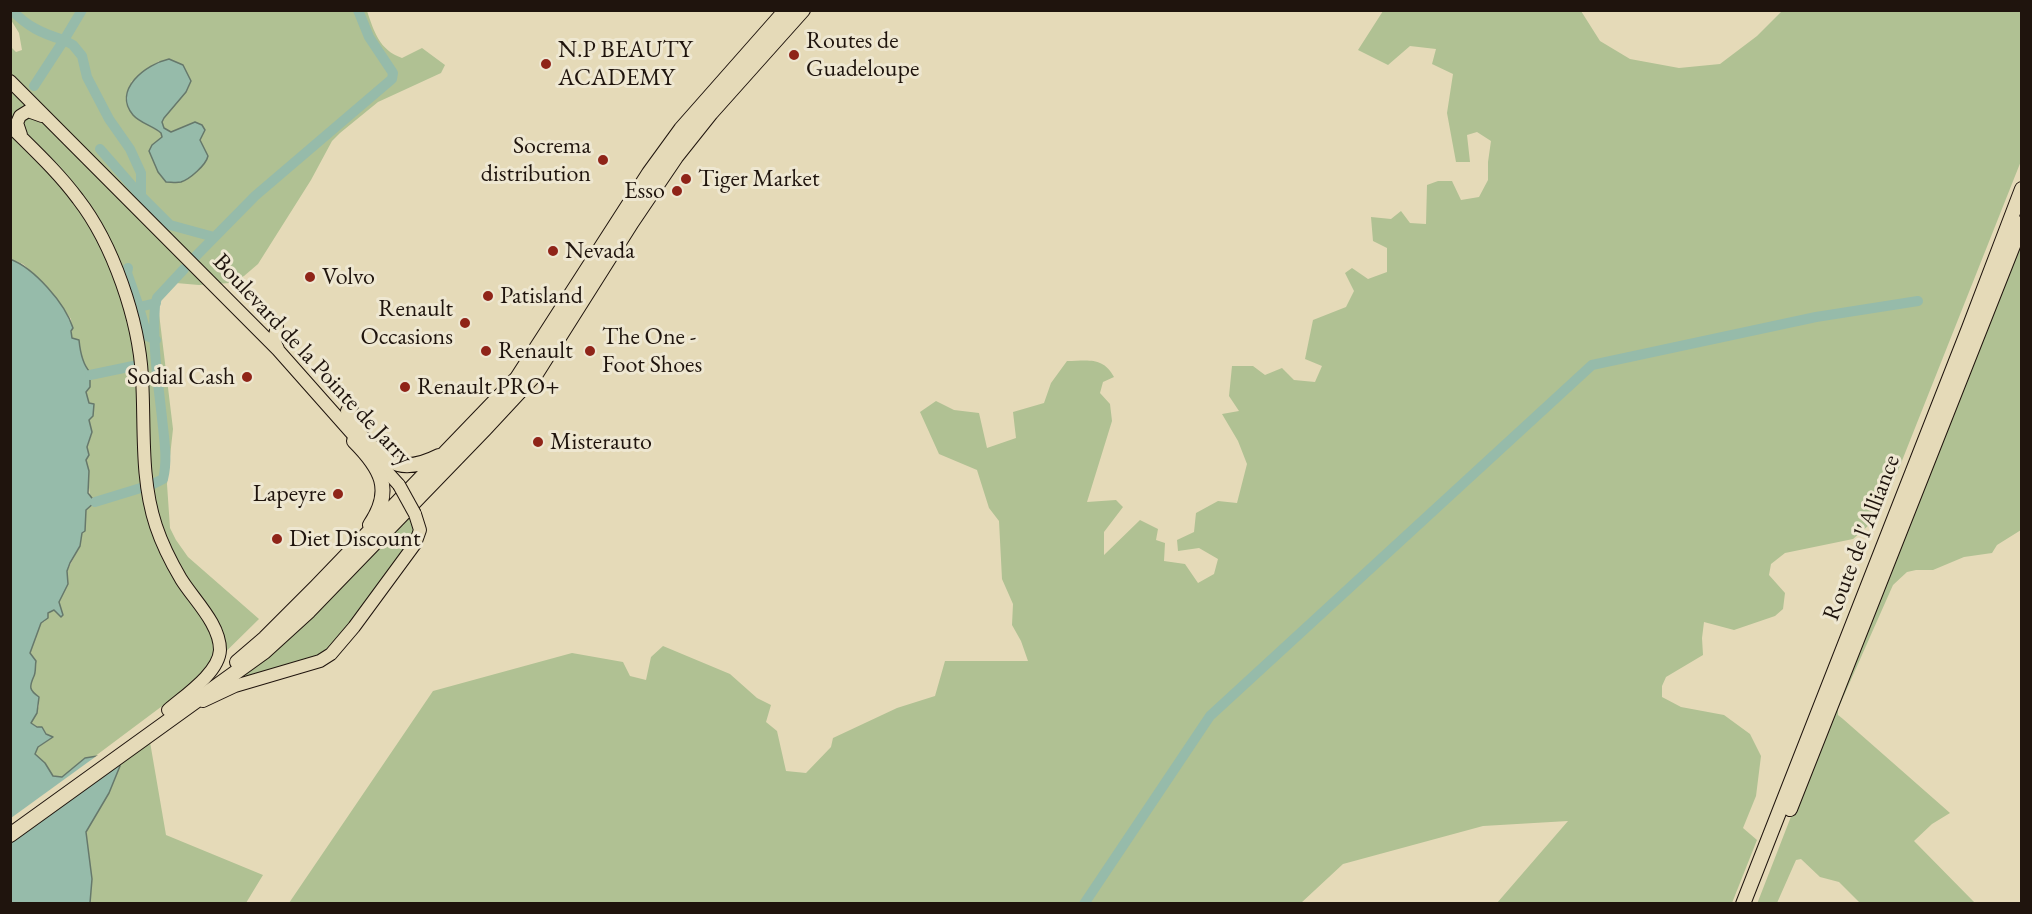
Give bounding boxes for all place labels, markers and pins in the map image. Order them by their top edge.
place label: Routes de Guadeloupe [806,27,919,83]
place label: N.P BEAUTY ACADEMY [558,36,692,92]
marker: Routes de Guadeloupe [787,48,801,62]
marker: N.P BEAUTY ACADEMY [539,57,553,71]
place label: Socrema distribution [481,132,591,188]
marker: Socrema distribution [596,153,610,167]
place label: Tiger Market [698,165,819,193]
marker: Tiger Market [679,172,693,186]
place label: Esso [624,177,665,205]
marker: Esso [670,184,684,198]
place label: Nevada [565,237,635,265]
marker: Nevada [546,244,560,258]
place label: Volvo [322,263,375,291]
marker: Volvo [303,270,317,284]
place label: Patisland [500,282,583,310]
marker: Patisland [481,289,495,303]
place label: Renault Occasions [360,295,453,351]
marker: Renault Occasions [458,316,472,330]
place label: The One - Foot Shoes [602,323,702,379]
place label: Renault [498,337,573,365]
marker: Renault [479,344,493,358]
marker: The One - Foot Shoes [583,344,597,358]
place label: Sodial Cash [127,363,235,391]
marker: Sodial Cash [240,370,254,384]
place label: Renault PRO+ [417,373,559,401]
marker: Renault PRO+ [398,380,412,394]
place label: Misterauto [550,428,652,456]
marker: Misterauto [531,435,545,449]
place label: Lapeyre [253,480,326,508]
marker: Lapeyre [331,487,345,501]
place label: Diet Discount [289,525,420,553]
marker: Diet Discount [270,532,284,546]

